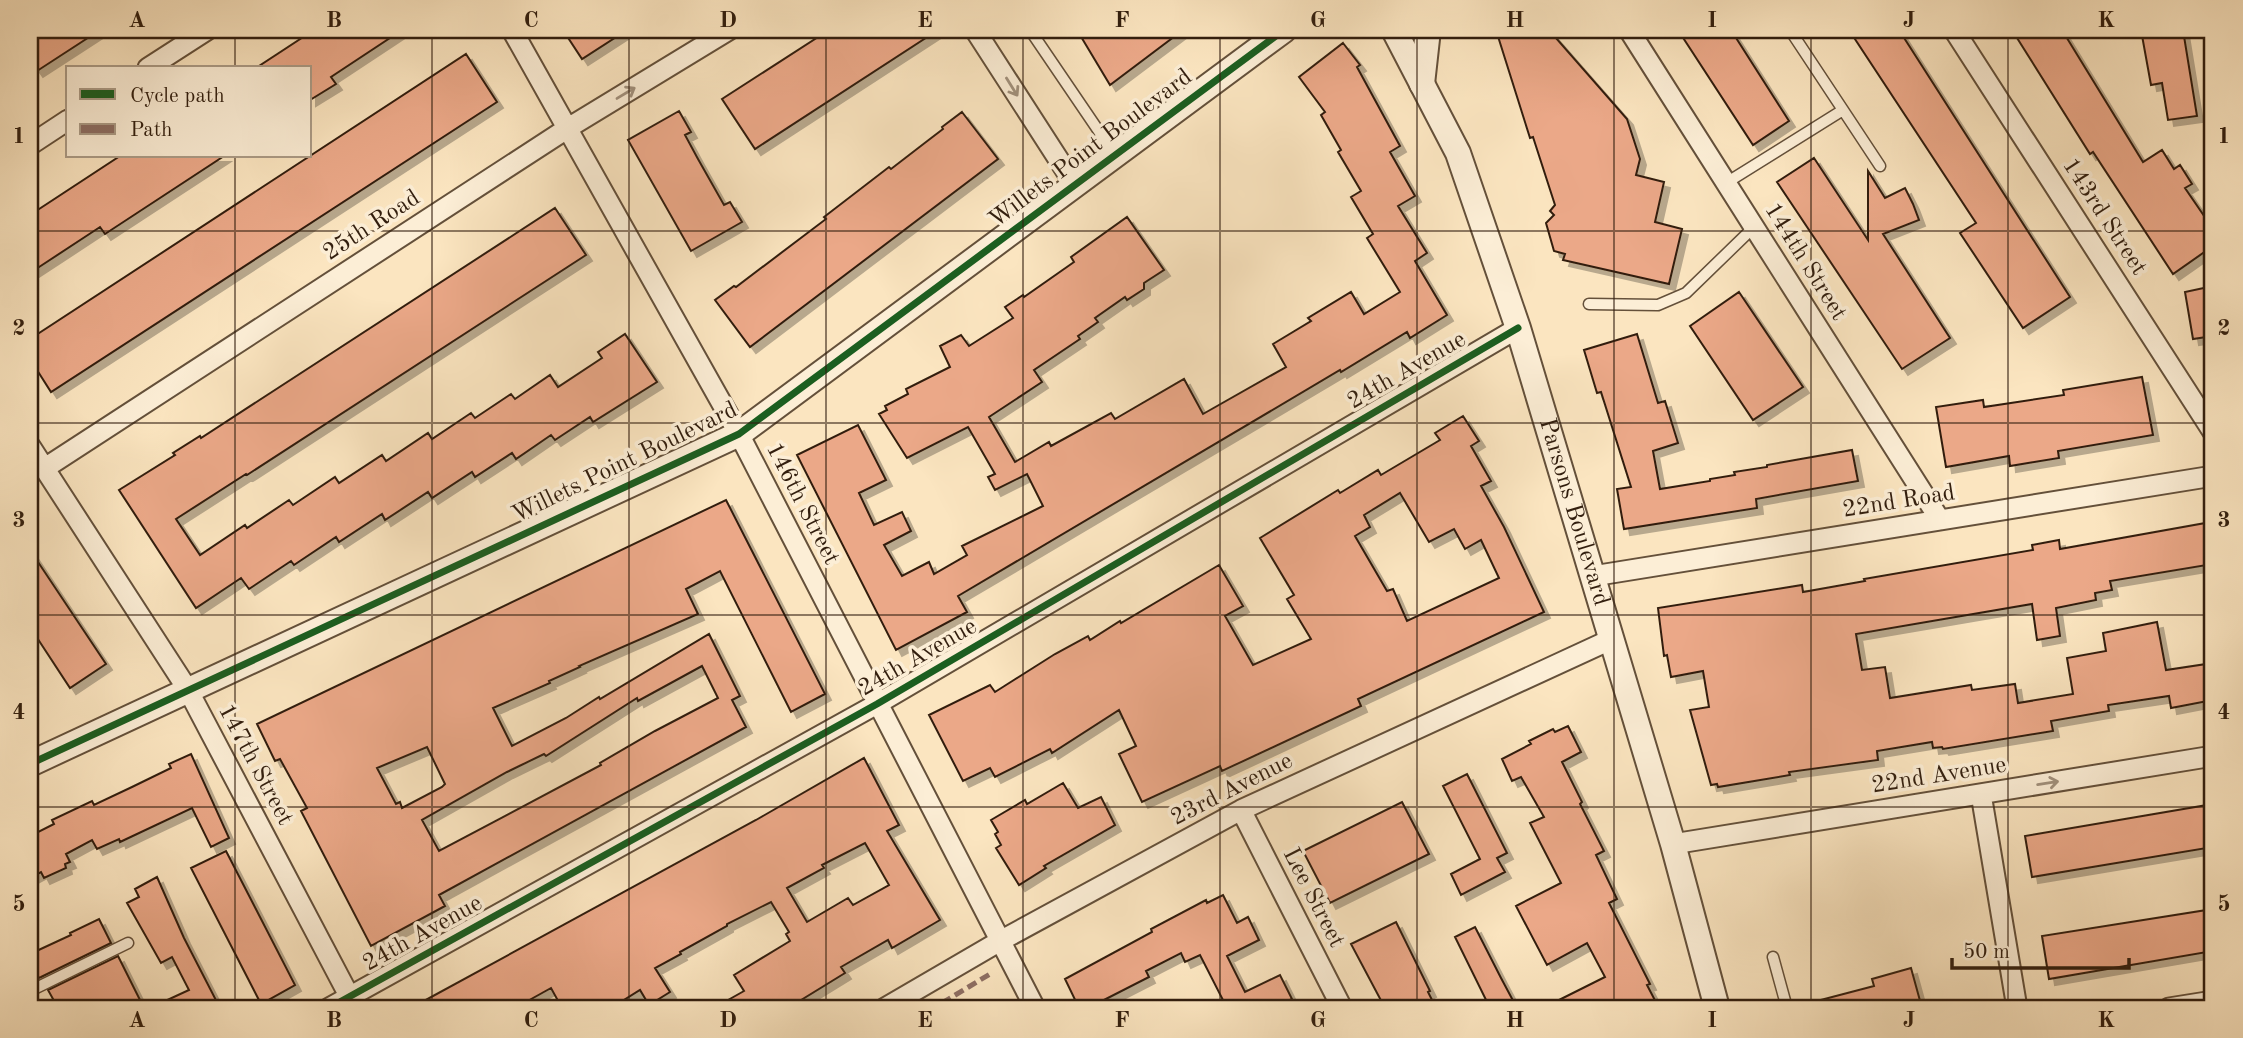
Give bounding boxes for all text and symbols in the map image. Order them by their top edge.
text: A [128,9,146,32]
text: B [326,9,342,32]
text: C [523,9,539,32]
text: D [719,9,737,32]
text: E [917,9,933,32]
text: F [1114,9,1130,32]
text: G [1310,9,1326,32]
text: H [1506,9,1524,32]
text: I [1707,9,1717,32]
text: J [1903,9,1915,32]
text: K [2097,9,2115,32]
street label: Willets Point Boulevard [985,65,1197,233]
legend [66,66,312,158]
one-way arrow [1005,77,1019,97]
text: Cycle path [130,86,225,107]
one-way arrow [616,86,636,100]
text: Path [130,120,173,141]
text: 1 [12,125,26,148]
text: 1 [2217,125,2231,148]
street label: 143rd Street [2057,154,2151,280]
street label: 25th Road [320,186,424,266]
street label: 144th Street [1759,199,1851,325]
text: 2 [12,317,26,340]
text: 2 [2217,317,2231,340]
street label: 24th Avenue [1344,328,1470,414]
street label: Willets Point Boulevard [509,398,741,528]
street label: Parsons Boulevard [1534,416,1613,609]
street label: 146th Street [761,439,843,569]
street label: 22nd Road [1841,481,1957,523]
text: 3 [12,509,26,532]
text: 3 [2217,509,2231,532]
street label: 24th Avenue [855,615,981,701]
street label: 147th Street [213,700,297,830]
text: 4 [12,701,26,724]
text: 4 [2217,701,2231,724]
street label: 23rd Avenue [1167,749,1297,831]
street label: 22nd Avenue [1870,753,2008,799]
one-way arrow [2036,776,2059,789]
street label: Lee Street [1278,844,1348,952]
street label: 24th Avenue [359,891,487,977]
text: 5 [12,893,26,916]
text: 5 [2217,893,2231,916]
scale bar [1952,926,2129,970]
text: 50 m [1963,942,2010,963]
text: A [128,1009,146,1032]
text: B [326,1009,342,1032]
text: C [523,1009,539,1032]
text: D [719,1009,737,1032]
text: E [917,1009,933,1032]
text: F [1114,1009,1130,1032]
text: G [1310,1009,1326,1032]
text: H [1506,1009,1524,1032]
text: I [1707,1009,1717,1032]
text: J [1903,1009,1915,1032]
text: K [2097,1009,2115,1032]

